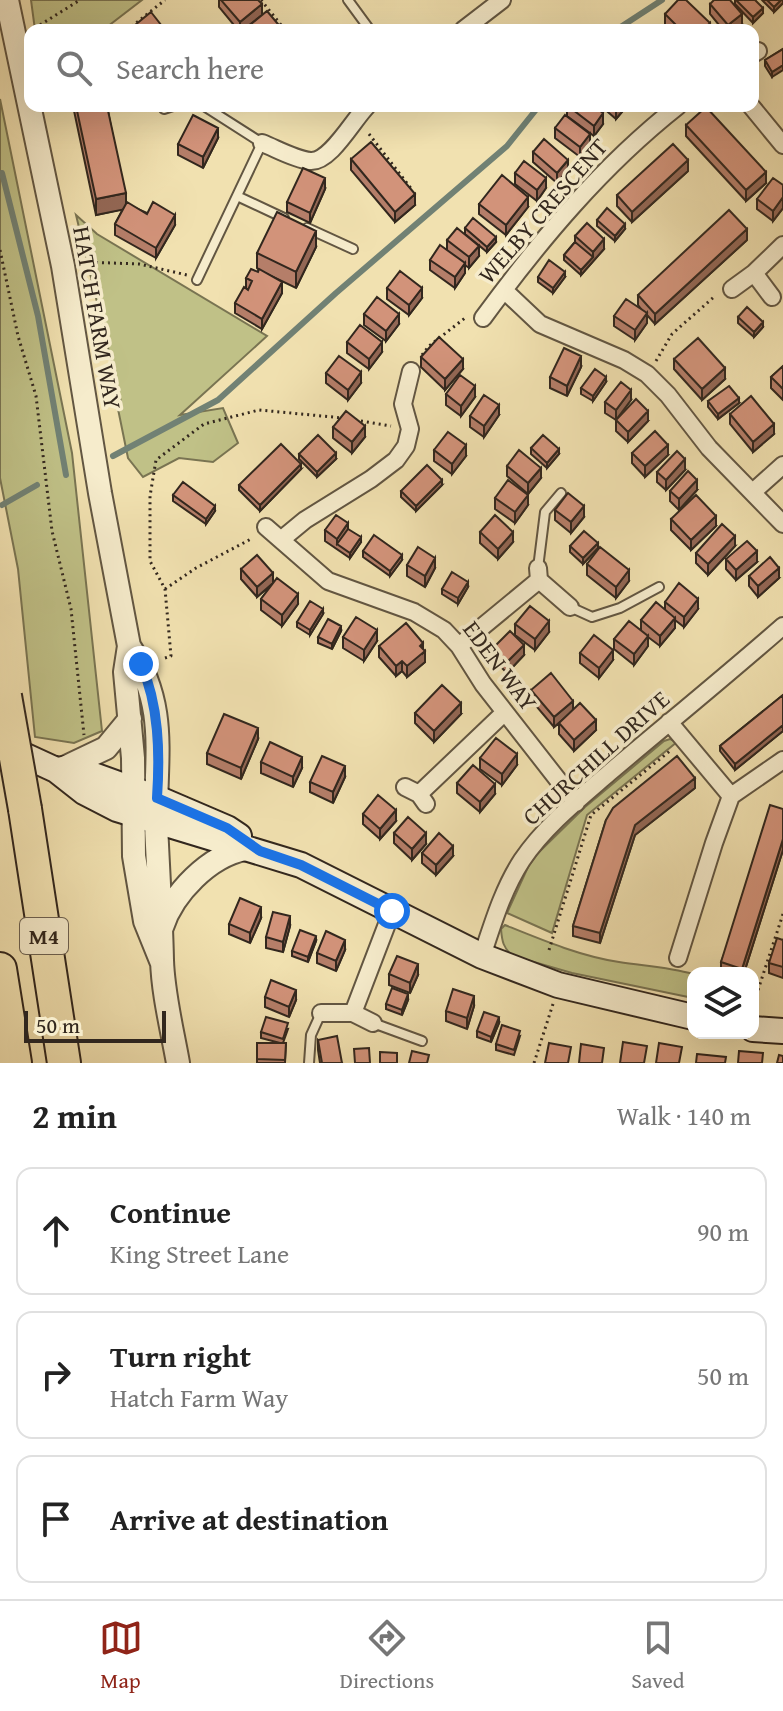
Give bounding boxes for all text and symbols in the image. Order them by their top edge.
search box [24,24,759,112]
icon: search [52,46,96,90]
text: Search here [116,46,264,90]
street label: WELBY CRESCENT [470,130,616,291]
street label: HATCH FARM WAY [64,223,131,412]
street label: EDEN WAY [455,613,546,718]
route end [123,646,159,682]
street label: CHURCHILL DRIVE [514,682,677,833]
route start [374,893,410,929]
road number: M4 [20,918,68,954]
map controls [687,967,759,1039]
button: layers [687,967,759,1039]
scale bar [24,1007,166,1043]
text: 50 m [36,1009,80,1041]
text: 2 min [32,1091,117,1140]
text: Walk · 140 m [617,1096,751,1135]
text: Continue [110,1190,231,1234]
icon: ahead [34,1209,78,1253]
text: 90 m [697,1212,749,1251]
text: King Street Lane [110,1234,289,1273]
text: Turn right [110,1334,251,1378]
icon: right [34,1353,78,1397]
text: 50 m [697,1356,749,1395]
text: Hatch Farm Way [110,1378,288,1417]
icon: arrive [34,1497,78,1541]
text: Arrive at destination [110,1497,388,1541]
tab: Map [99,1616,143,1696]
tab: Directions [340,1616,434,1696]
tab: Saved [631,1616,684,1696]

